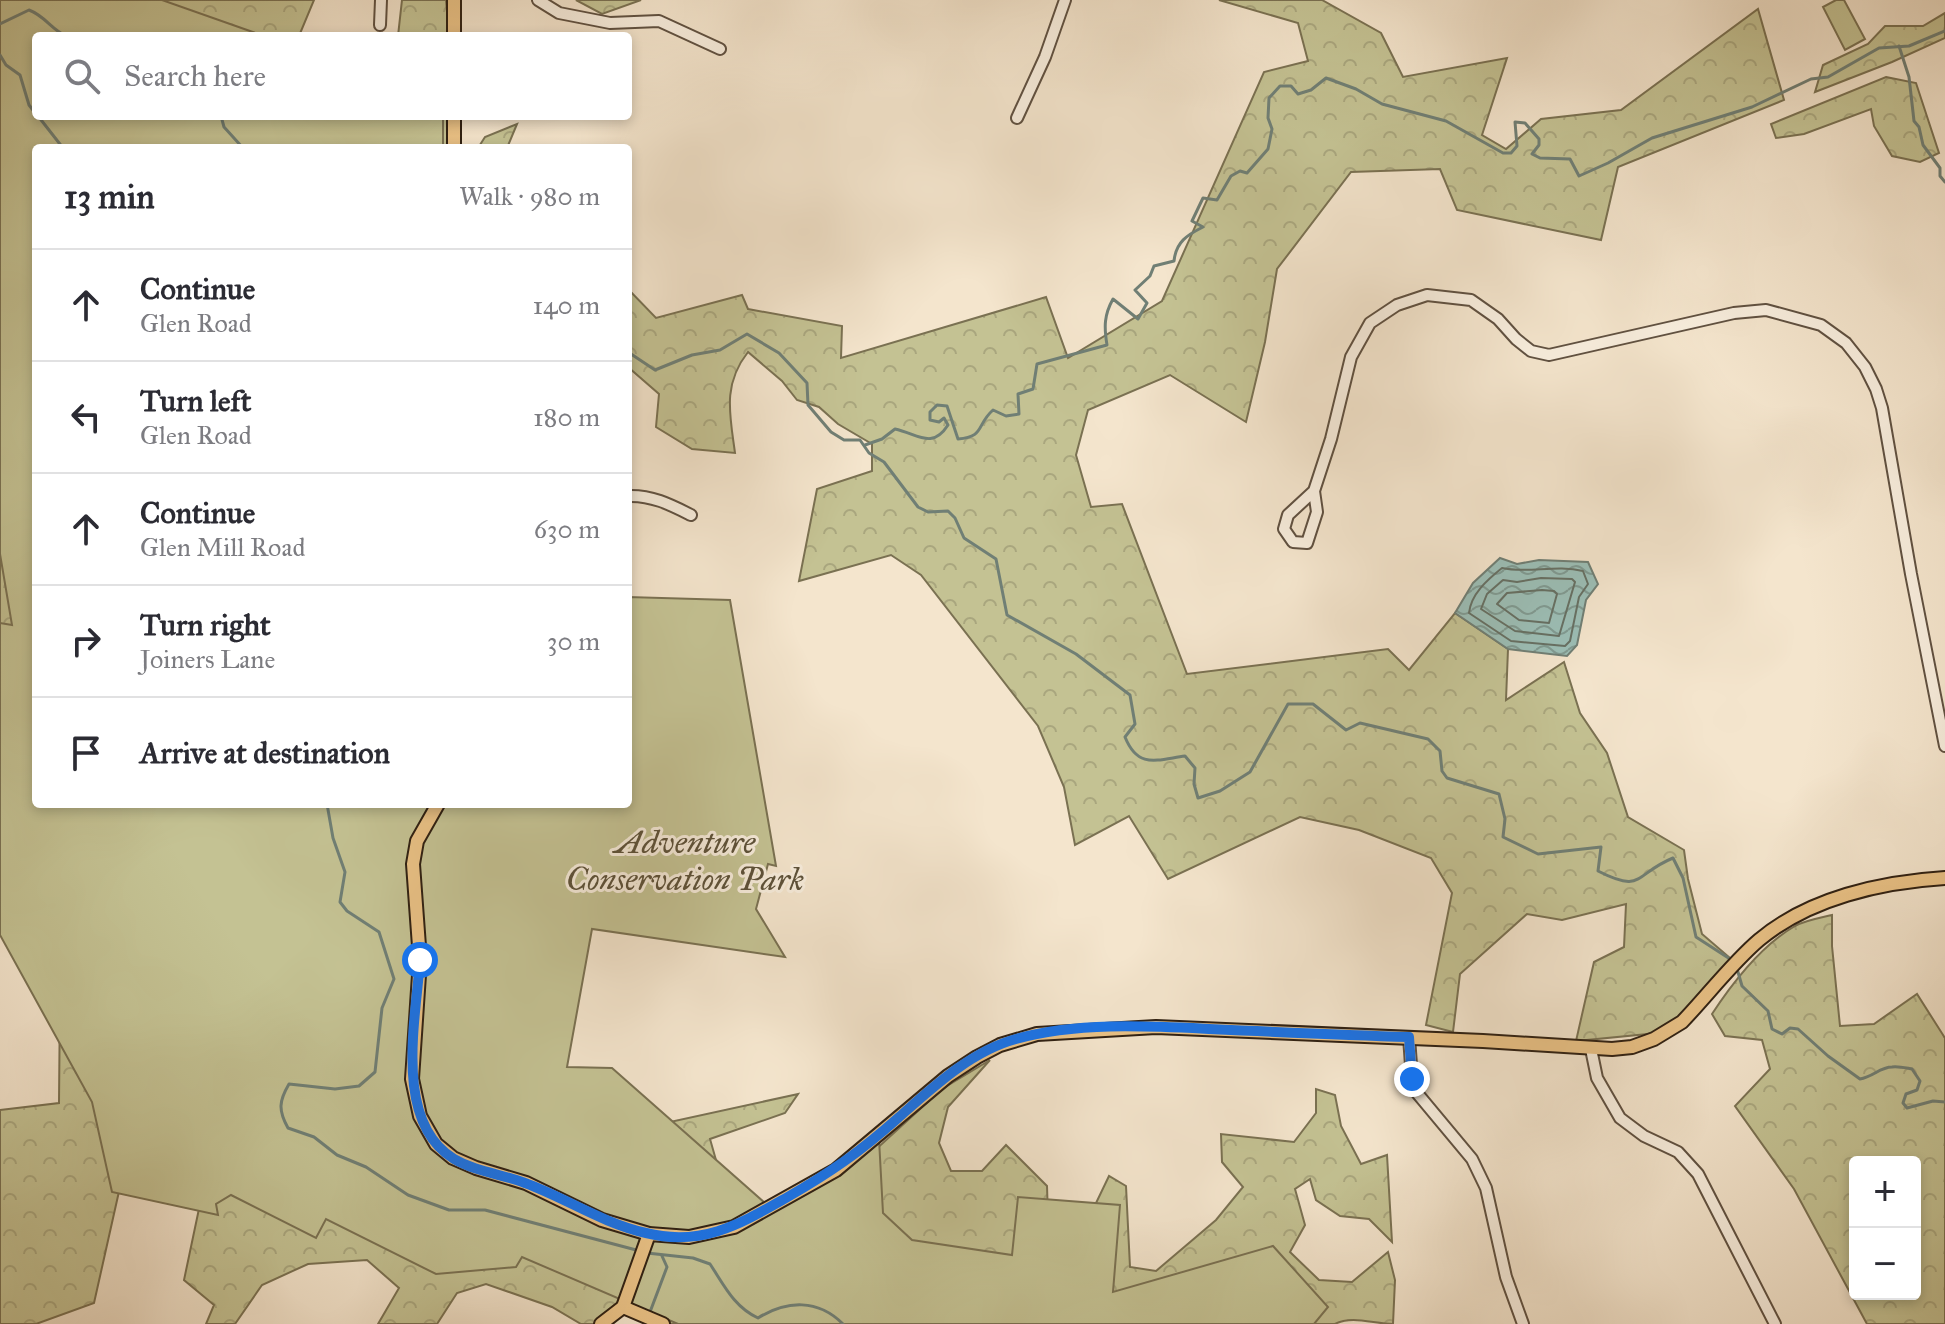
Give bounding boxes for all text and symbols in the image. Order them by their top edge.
search box [32,32,632,120]
icon: search [60,54,104,98]
text: Search here [124,58,266,94]
text: 13 min [64,176,155,217]
text: Walk · 980 m [459,180,600,212]
text: Continue [140,271,255,307]
icon: ahead [64,283,108,327]
text: 140 m [533,289,600,321]
text: Glen Road [140,307,252,339]
text: Turn left [140,383,251,419]
icon: left [64,395,108,439]
text: 180 m [533,401,600,433]
text: Glen Road [140,419,252,451]
text: Continue [140,495,255,531]
icon: ahead [64,507,108,551]
text: 630 m [534,513,600,545]
text: Glen Mill Road [140,531,305,563]
text: Turn right [140,607,271,643]
icon: right [64,619,108,663]
text: 30 m [547,625,600,657]
text: Joiners Lane [140,643,275,675]
icon: arrive [64,731,108,775]
text: Arrive at destination [140,735,390,771]
park label: Adventure Conservation Park [566,823,804,899]
route start [402,942,438,978]
route end [1394,1061,1430,1097]
map controls [1849,1156,1921,1300]
button: + [1849,1156,1921,1228]
button: − [1849,1228,1921,1300]

